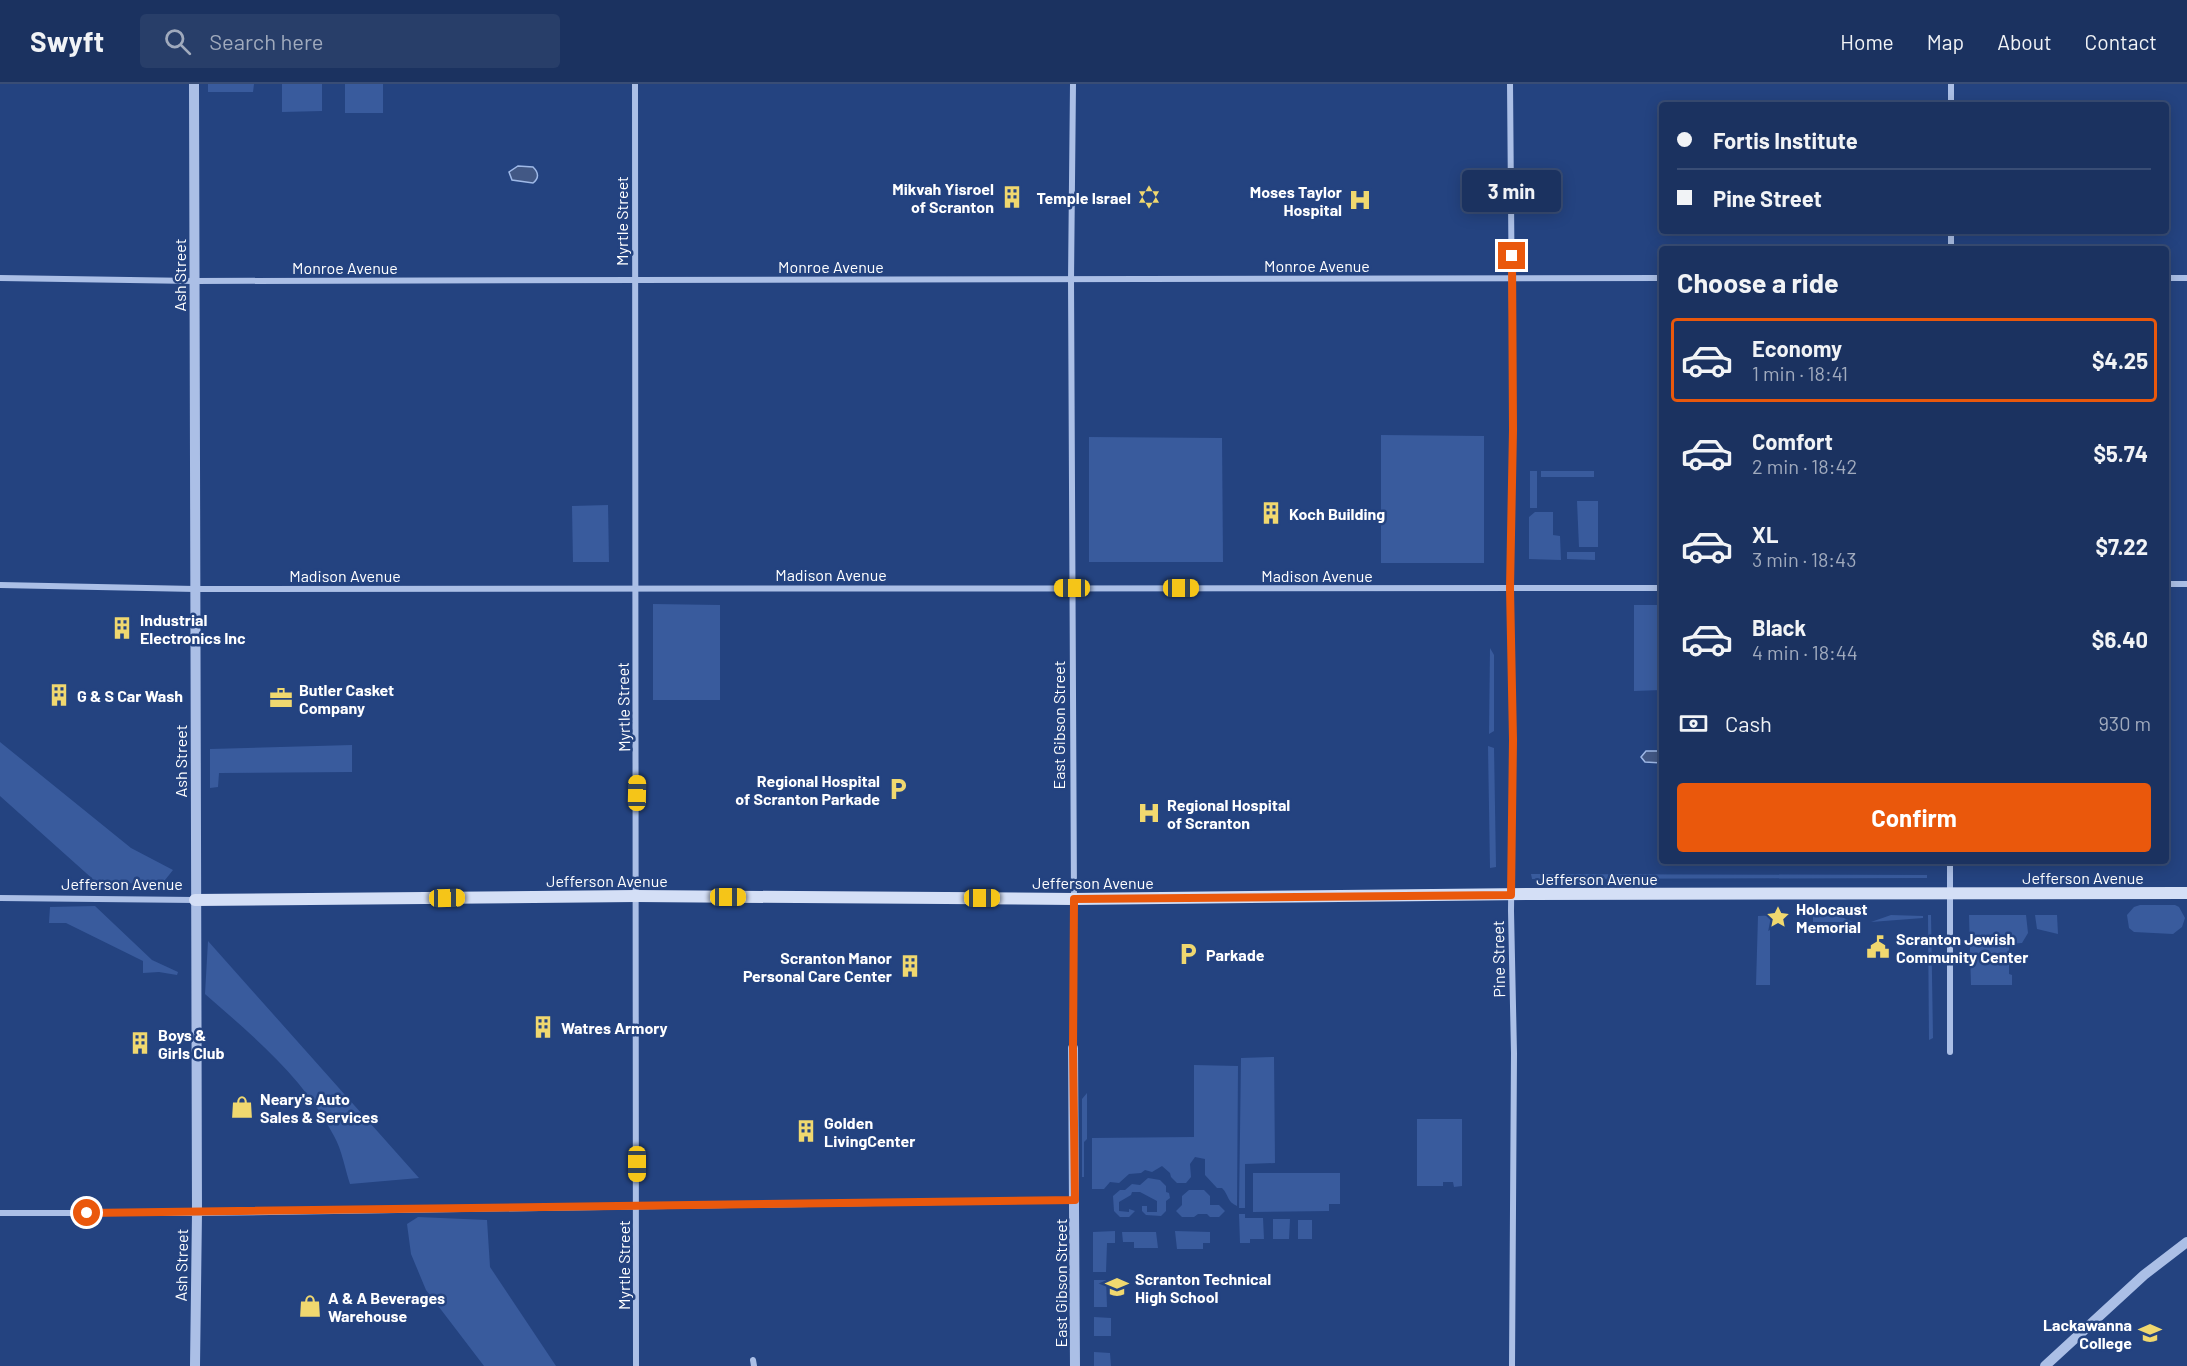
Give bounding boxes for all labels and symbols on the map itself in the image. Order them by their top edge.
callout: 3 min [1462,169,1562,211]
street label: Myrtle Street [612,176,631,266]
place label: Mikvah Yisroel of Scranton [892,179,994,216]
place label: Moses Taylor Hospital [1250,182,1342,219]
building icon: Mikvah Yisroel of Scranton [999,184,1025,210]
synagogue icon: Temple Israel [1136,184,1162,210]
hospital icon: Moses Taylor Hospital [1347,187,1373,213]
place label: Temple Israel [1037,188,1131,207]
street label: Ash Street [170,239,189,311]
route end [1498,242,1525,269]
street label: Monroe Avenue [1264,256,1370,275]
street label: Monroe Avenue [778,257,884,276]
street label: Monroe Avenue [292,258,398,277]
building icon: Koch Building [1258,500,1284,526]
place label: Koch Building [1289,504,1385,523]
street label: Madison Avenue [775,565,887,584]
street label: Madison Avenue [289,566,401,585]
street label: Madison Avenue [1261,566,1373,585]
car [1054,579,1090,597]
car [1163,579,1199,597]
place label: Industrial Electronics Inc [140,610,246,647]
building icon: Industrial Electronics Inc [109,615,135,641]
street label: East Gibson Street [1049,660,1068,790]
street label: Myrtle Street [613,662,633,752]
place label: Butler Casket Company [299,680,394,717]
building icon: G & S Car Wash [46,682,72,708]
office icon: Butler Casket Company [268,685,294,711]
place label: G & S Car Wash [77,686,183,705]
street label: Ash Street [171,725,190,797]
place label: Regional Hospital of Scranton Parkade [735,771,880,808]
car [628,775,646,811]
parking icon: Regional Hospital of Scranton Parkade [885,776,911,802]
place label: Regional Hospital of Scranton [1167,795,1290,832]
hospital icon: Regional Hospital of Scranton [1136,800,1162,826]
street label: Jefferson Avenue [2022,868,2144,887]
street label: Jefferson Avenue [1536,869,1658,888]
street label: Jefferson Avenue [546,871,668,890]
street label: Jefferson Avenue [1032,873,1154,892]
street label: Jefferson Avenue [61,874,183,893]
car [710,888,746,906]
car [429,889,465,907]
car [964,889,1000,907]
place label: Holocaust Memorial [1796,899,1868,936]
place icon: Holocaust Memorial [1765,904,1791,930]
street label: Pine Street [1488,920,1508,998]
place label: Scranton Jewish Community Center [1896,929,2028,966]
public building icon: Scranton Jewish Community Center [1865,934,1891,960]
parking icon: Parkade [1175,941,1201,967]
place label: Parkade [1206,945,1265,964]
place label: Scranton Manor Personal Care Center [743,948,892,985]
building icon: Scranton Manor Personal Care Center [897,953,923,979]
building icon: Watres Armory [530,1014,556,1040]
place label: Watres Armory [561,1018,668,1037]
place label: Boys & Girls Club [158,1025,225,1062]
building icon: Boys & Girls Club [127,1030,153,1056]
place label: Neary's Auto Sales & Services [260,1089,378,1126]
shop icon: Neary's Auto Sales & Services [229,1094,255,1120]
place label: Golden LivingCenter [824,1113,915,1150]
building icon: Golden LivingCenter [793,1118,819,1144]
car [628,1146,646,1182]
route start [73,1199,100,1226]
street label: East Gibson Street [1051,1218,1070,1348]
street label: Myrtle Street [614,1220,633,1310]
street label: Ash Street [171,1228,191,1302]
place label: Scranton Technical High School [1135,1269,1271,1306]
school or university icon: Scranton Technical High School [1104,1274,1130,1300]
place label: A & A Beverages Warehouse [328,1288,445,1325]
shop icon: A & A Beverages Warehouse [297,1293,323,1319]
place label: Lackawanna College [2043,1315,2132,1352]
school or university icon: Lackawanna College [2137,1320,2163,1346]

